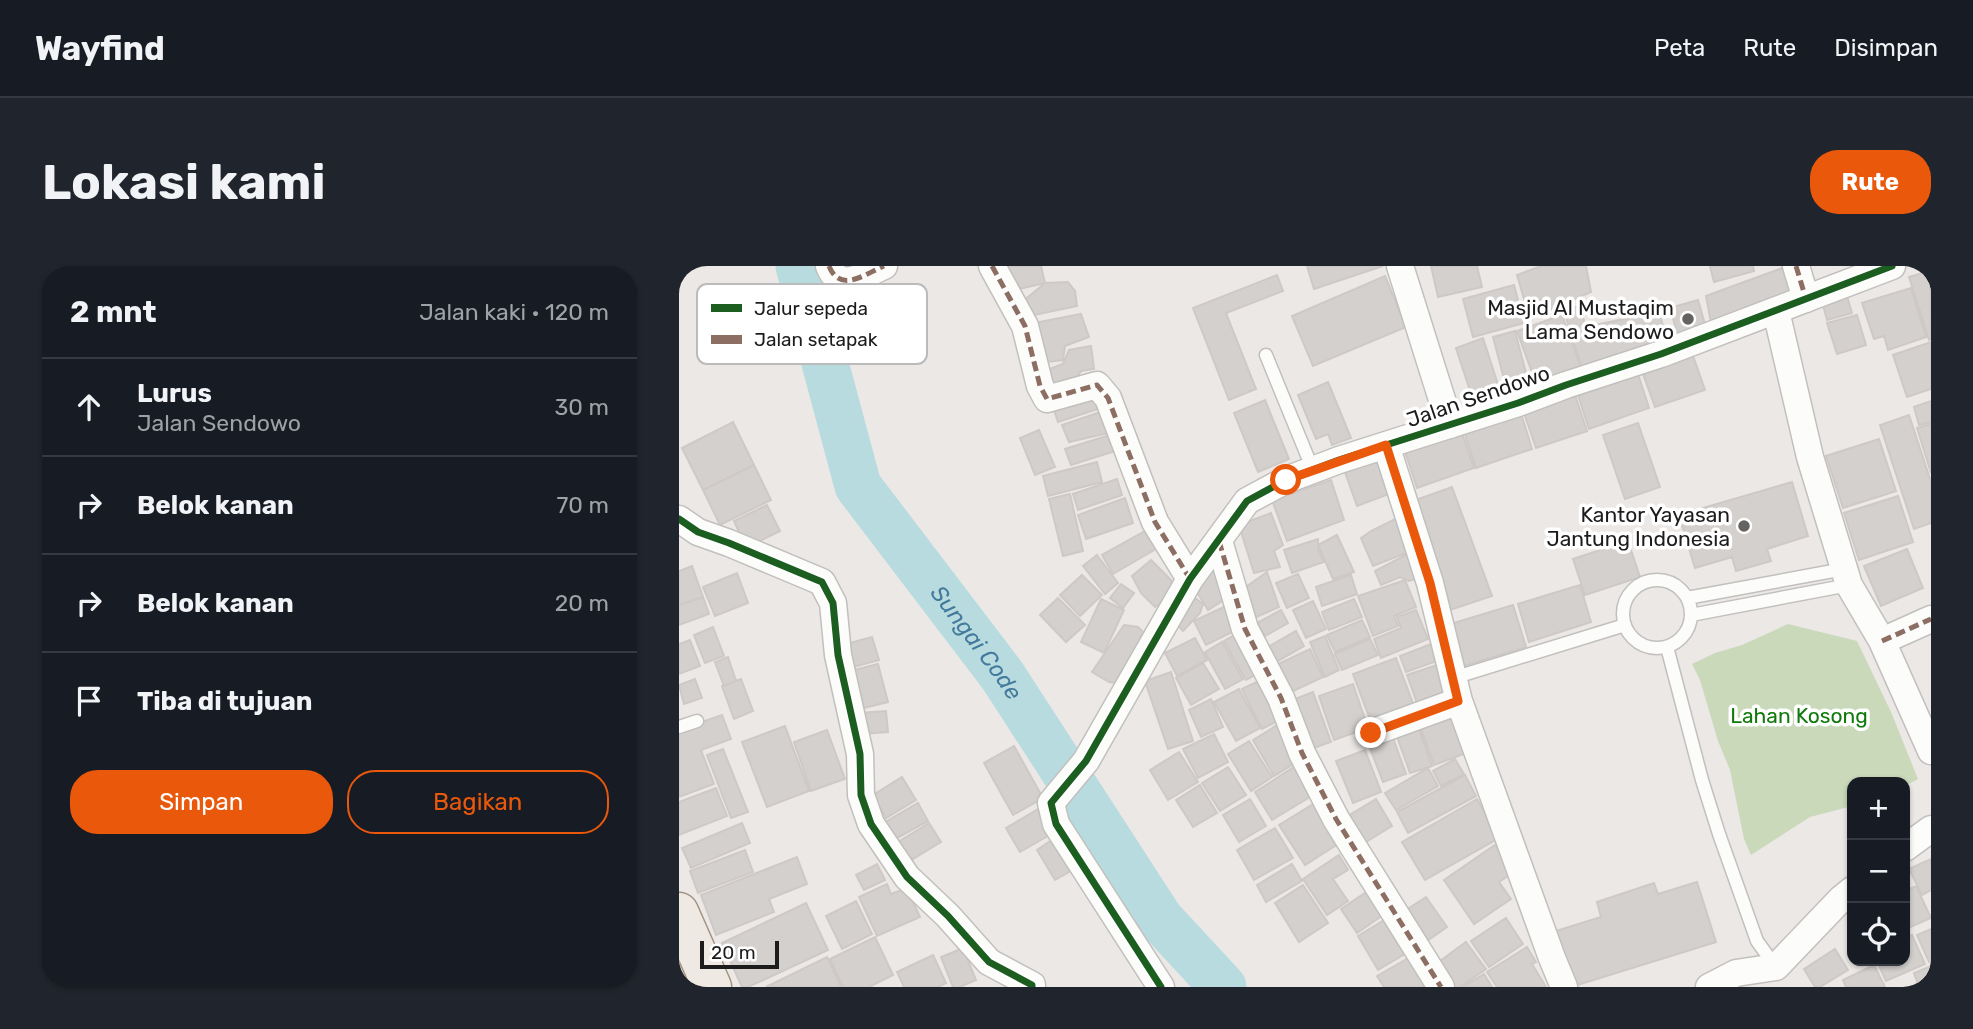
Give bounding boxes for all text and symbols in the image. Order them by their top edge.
text: Wayfind [35,29,165,68]
text: Peta [1654,34,1705,62]
text: Rute [1743,34,1796,62]
text: Disimpan [1834,34,1938,62]
button: Rute [1810,150,1931,214]
text: Lokasi kami [42,153,326,211]
legend [697,284,927,364]
text: 2 mnt [70,294,157,330]
place label: Masjid Al Mustaqim Lama Sendowo [1487,295,1674,344]
text: Jalur sepeda [754,297,868,320]
text: Jalan kaki · 120 m [419,298,609,326]
marker: Masjid Al Mustaqim Lama Sendowo [1680,311,1696,327]
text: Jalan setapak [754,328,878,351]
street label: Jalan Sendowo [1403,360,1553,432]
text: Lurus [137,378,212,409]
icon: ahead [70,388,108,426]
text: 30 m [554,393,609,421]
text: Jalan Sendowo [137,409,301,437]
route start [1270,464,1301,495]
icon: right [70,486,108,524]
text: Belok kanan [137,490,294,521]
text: 70 m [557,491,609,519]
place label: Kantor Yayasan Jantung Indonesia [1546,502,1730,551]
marker: Kantor Yayasan Jantung Indonesia [1736,518,1752,534]
water label: Sungai Code [925,580,1028,705]
icon: right [70,584,108,622]
text: Belok kanan [137,588,294,619]
text: 20 m [555,589,609,617]
icon: arrive [70,682,108,720]
text: Tiba di tujuan [137,686,312,717]
park label: Lahan Kosong [1730,703,1868,728]
route end [1355,717,1386,748]
button: Simpan [70,770,333,834]
button: Bagikan [347,770,609,834]
map controls [1847,777,1910,966]
button: + [1847,777,1910,840]
button: − [1847,840,1910,903]
button: locate [1847,903,1910,966]
scale bar [700,938,779,970]
text: 20 m [711,941,756,964]

